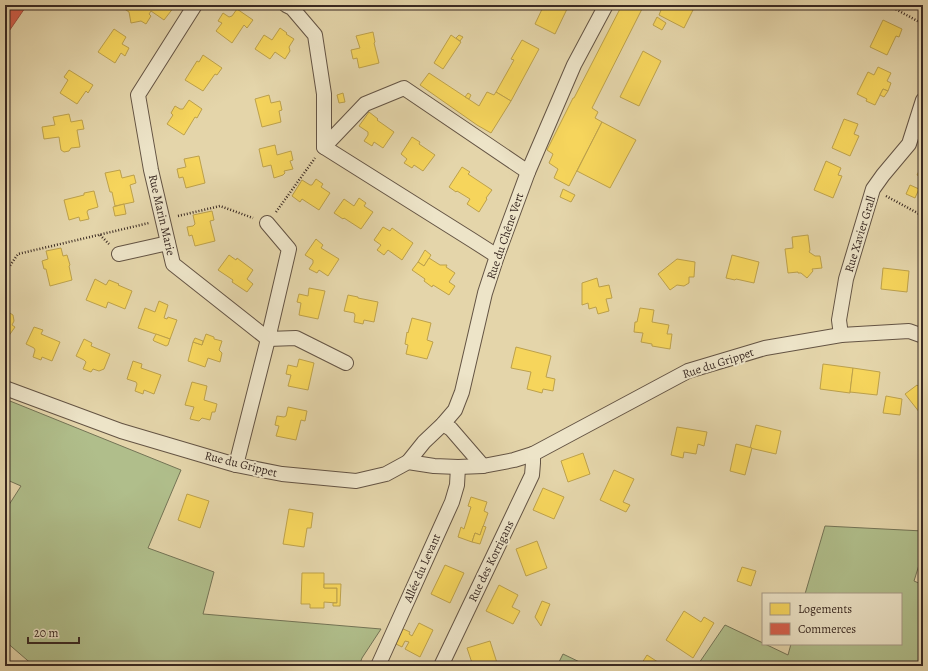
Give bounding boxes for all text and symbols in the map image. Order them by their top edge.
street label: Rue Marin Marie [145,173,179,257]
street label: Rue du Chêne Vert [483,191,527,281]
street label: Rue Xavier Grall [841,194,879,274]
street label: Rue du Grippet [680,344,756,382]
street label: Rue du Grippet [203,447,279,481]
street label: Rue des Korrigans [464,517,518,604]
street label: Allée du Levant [399,531,444,606]
legend [762,593,902,645]
text: Logements [798,601,852,617]
scale bar [28,619,79,645]
text: Commerces [798,621,856,637]
text: 20 m [34,625,58,641]

